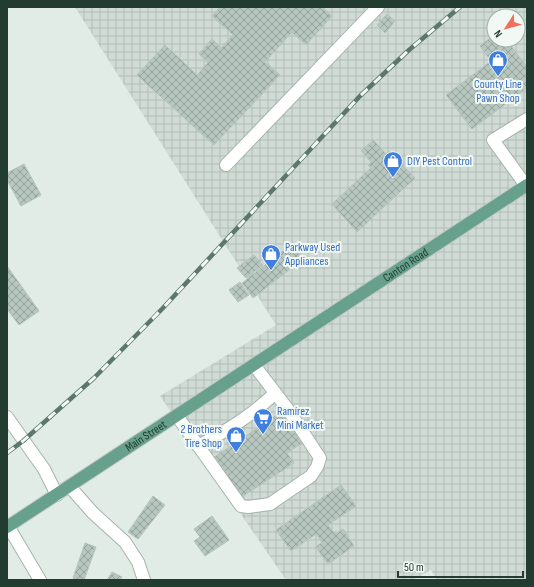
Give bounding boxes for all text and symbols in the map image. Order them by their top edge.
north arrow [486,8,526,48]
text: N [491,27,505,40]
shop icon: County Line Pawn Shop [487,49,509,77]
place label: County Line Pawn Shop [474,77,522,106]
shop icon: DIY Pest Control [382,150,404,178]
place label: DIY Pest Control [407,154,472,169]
place label: Parkway Used Appliances [284,240,340,269]
shop icon: Parkway Used Appliances [260,243,282,271]
street label: Canton Road [380,245,431,286]
place label: Ramírez Mini Market [277,404,324,433]
supermarket icon: Ramírez Mini Market [252,407,274,435]
street label: Main Street [122,417,170,455]
place label: 2 Brothers Tire Shop [180,422,222,451]
shop icon: 2 Brothers Tire Shop [225,425,247,453]
scale bar [398,553,523,579]
text: 50 m [404,560,424,575]

